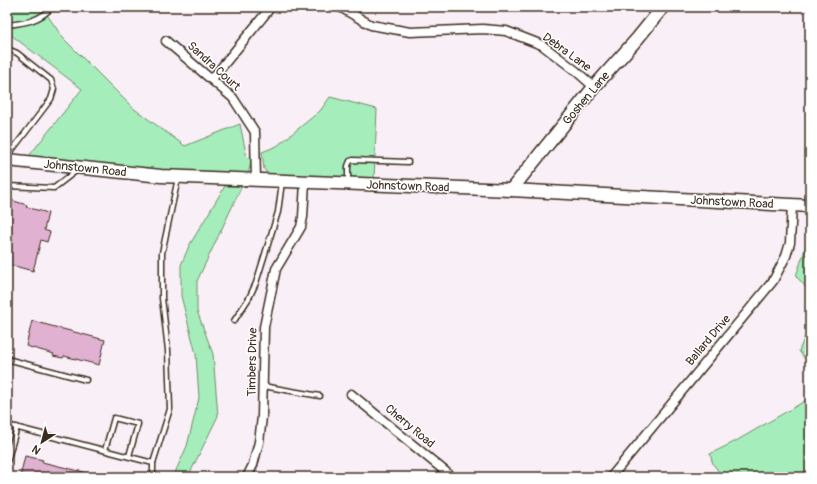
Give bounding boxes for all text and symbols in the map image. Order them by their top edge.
street label: Debra Lane [539,30,594,75]
street label: Sandra Court [184,39,243,94]
street label: Goshen Lane [560,68,613,128]
street label: Johnstown Road [43,157,127,180]
street label: Johnstown Road [366,178,450,195]
street label: Johnstown Road [690,193,774,212]
street label: Ballard Drive [683,312,734,369]
street label: Timbers Drive [244,327,261,397]
street label: Cherry Road [382,401,438,452]
north arrow [22,422,62,462]
text: N [29,442,43,457]

